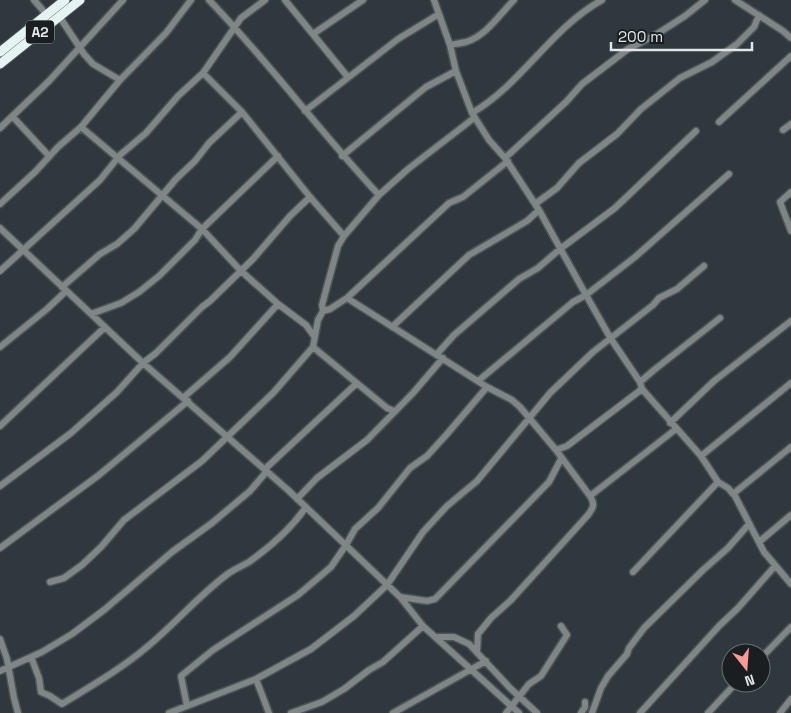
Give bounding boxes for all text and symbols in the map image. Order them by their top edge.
scale bar [611,20,752,52]
road number: A2 [26,21,54,44]
text: 200 m [618,27,663,46]
north arrow [721,643,771,693]
text: N [743,670,757,690]

